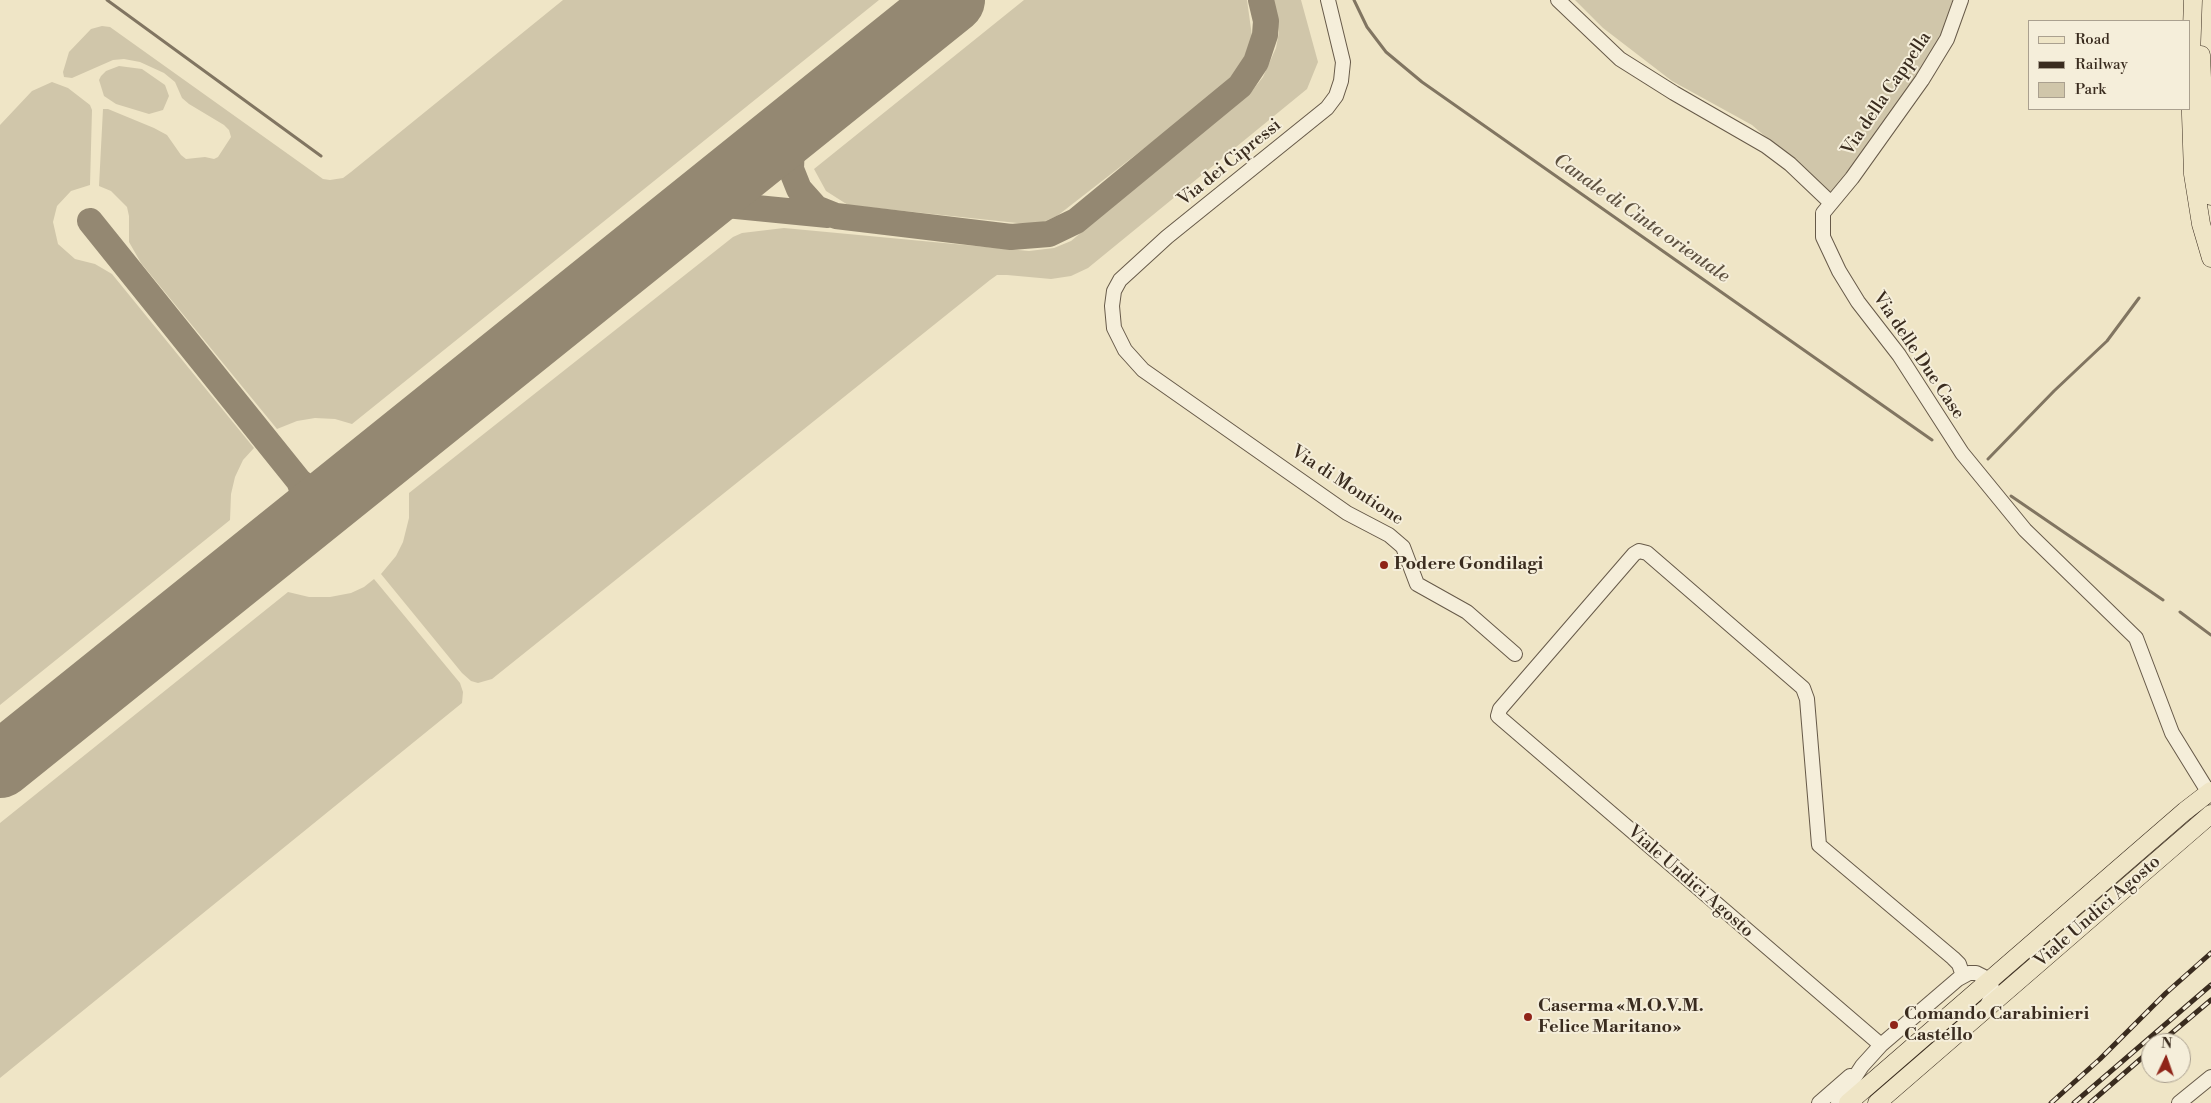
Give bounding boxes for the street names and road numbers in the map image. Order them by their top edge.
street label: Via della Cappella [1838,28,1936,160]
street label: Via dei Cipressi [1174,115,1286,211]
street label: Via delle Due Case [1867,288,1969,424]
street label: Via di Montione [1287,442,1407,530]
street label: Viale Undici Agosto [1623,821,1757,943]
street label: Viale Undici Agosto [2031,851,2165,973]

